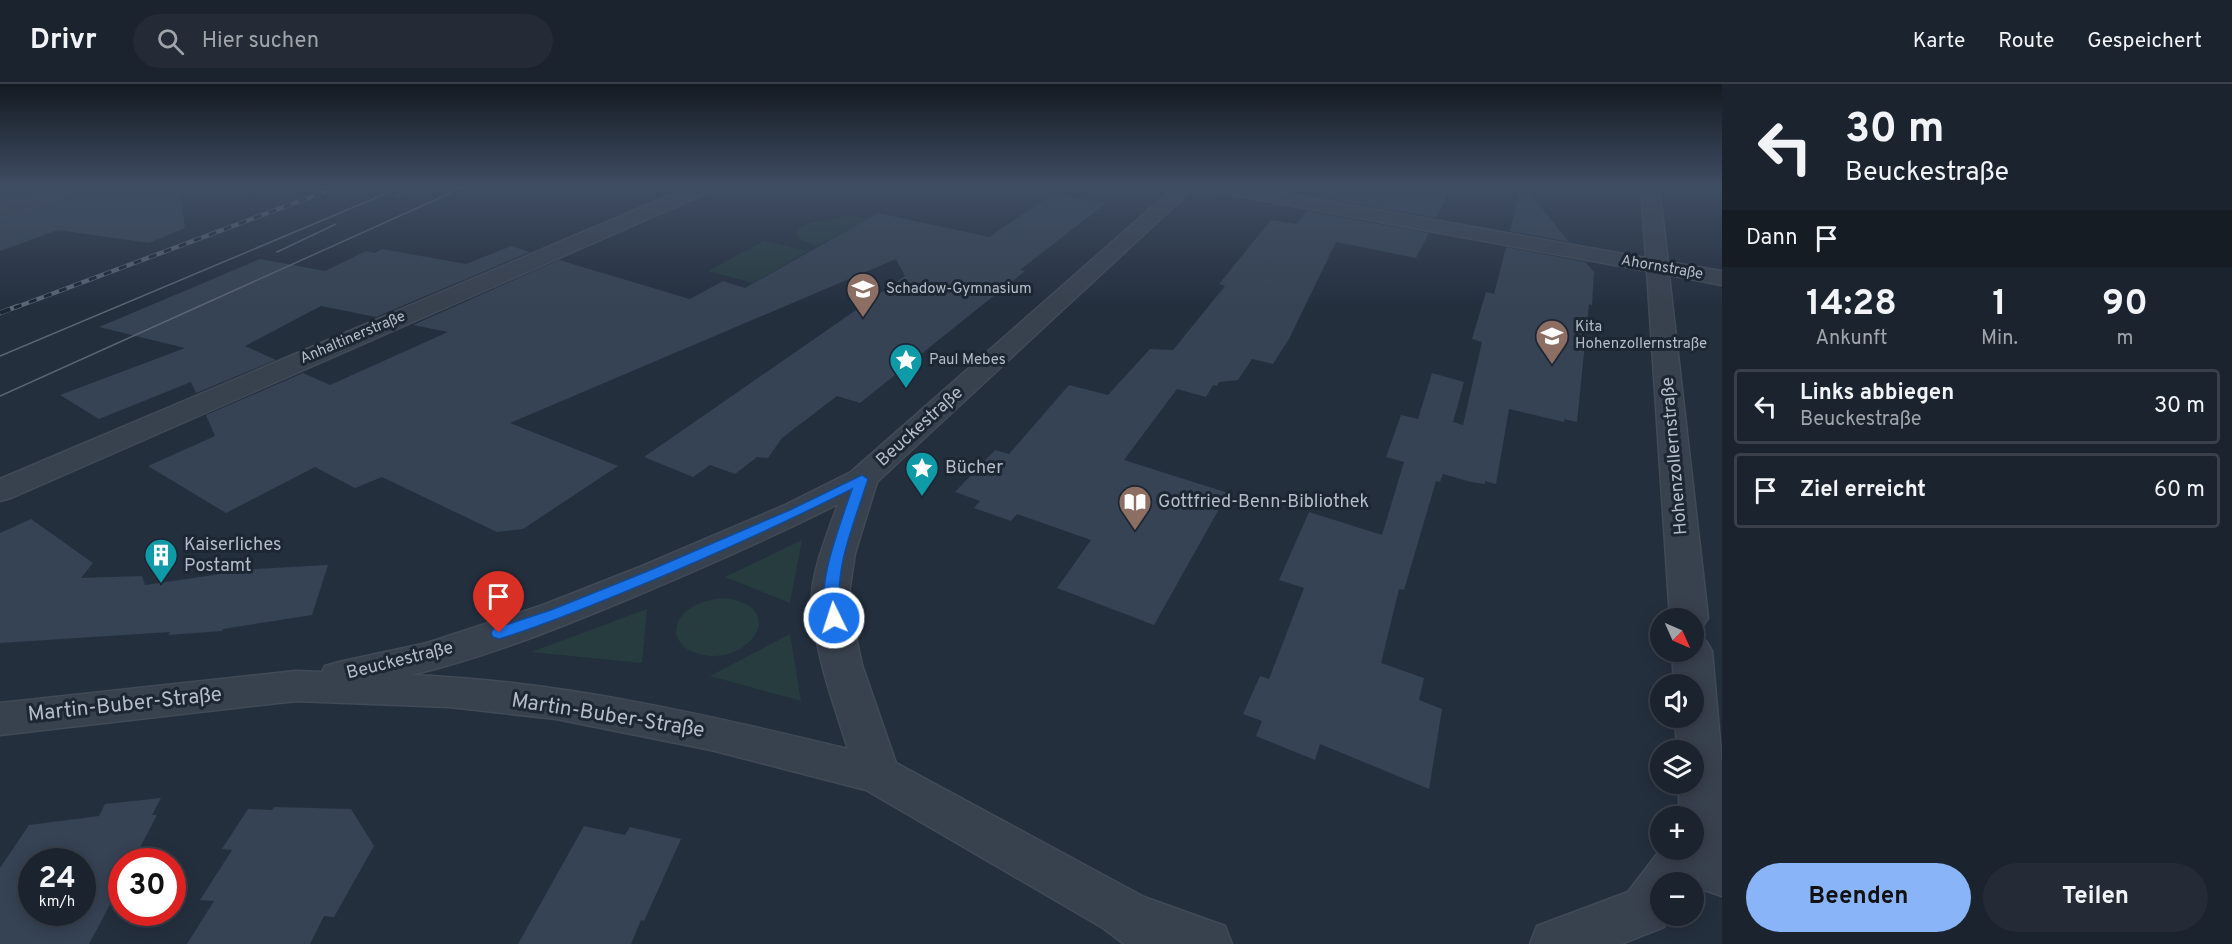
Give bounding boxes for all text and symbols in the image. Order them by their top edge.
search box [133,14,553,68]
text: Drivr [30,23,97,59]
icon: search [154,25,187,58]
text: Hier suchen [202,28,319,55]
text: Karte [1913,28,1965,55]
text: Route [1998,28,2054,55]
text: Gespeichert [2087,28,2202,55]
text: 30 m [1845,104,1944,157]
icon: left [1746,108,1824,186]
text: Beuckestraße [1845,156,2009,190]
icon: arrive [1810,222,1843,255]
text: Dann [1746,225,1798,252]
street label: Ahornstraße [1619,251,1705,285]
school or university icon: Schadow-Gymnasium [845,271,881,318]
place label: Schadow-Gymnasium [886,280,1032,299]
text: 14:28 [1806,282,1897,328]
text: 1 [1992,282,2007,328]
text: 90 [2102,282,2148,328]
street label: Anhaltinerstraße [298,307,408,369]
school or university icon: Kita Hohenzollernstraße [1534,318,1570,365]
place label: Kita Hohenzollernstraße [1575,318,1707,354]
text: Ankunft [1815,326,1888,352]
text: Min. [1981,326,2018,352]
text: m [2117,326,2133,352]
place icon: Paul Mebes [888,342,924,389]
place label: Paul Mebes [929,351,1006,370]
street label: Hohenzollernstraße [1657,376,1693,536]
text: Links abbiegen [1800,380,1954,407]
street label: Beuckestraße [872,382,968,472]
icon: left [1749,390,1782,423]
text: 30 m [2154,393,2205,420]
text: Beuckestraße [1800,407,1921,433]
place icon: Bücher [904,450,940,497]
place label: Bücher [945,457,1003,480]
icon: arrive [1749,474,1782,507]
text: Ziel erreicht [1800,477,1926,504]
text: 60 m [2154,477,2205,504]
library icon: Gottfried-Benn-Bibliothek [1117,484,1153,531]
place label: Gottfried-Benn-Bibliothek [1158,491,1369,514]
place label: Kaiserliches Postamt [184,534,281,578]
building icon: Kaiserliches Postamt [143,537,179,584]
pin [473,571,524,633]
icon: arrive [482,580,515,613]
position arrow [802,586,866,650]
north arrow [1650,608,1704,662]
map controls [1650,608,1704,926]
street label: Beuckestraße [344,637,456,685]
button: sound [1650,674,1704,728]
street label: Martin-Buber-Straße [27,681,223,729]
street label: Martin-Buber-Straße [510,687,706,745]
button: layers [1650,740,1704,794]
button: + [1650,806,1704,860]
speed limit sign: 30 [108,848,186,926]
text: 24 [38,861,76,898]
button: Beenden [1746,863,1971,932]
button: Teilen [1983,863,2208,932]
button: − [1650,872,1704,926]
text: km/h [39,893,75,912]

